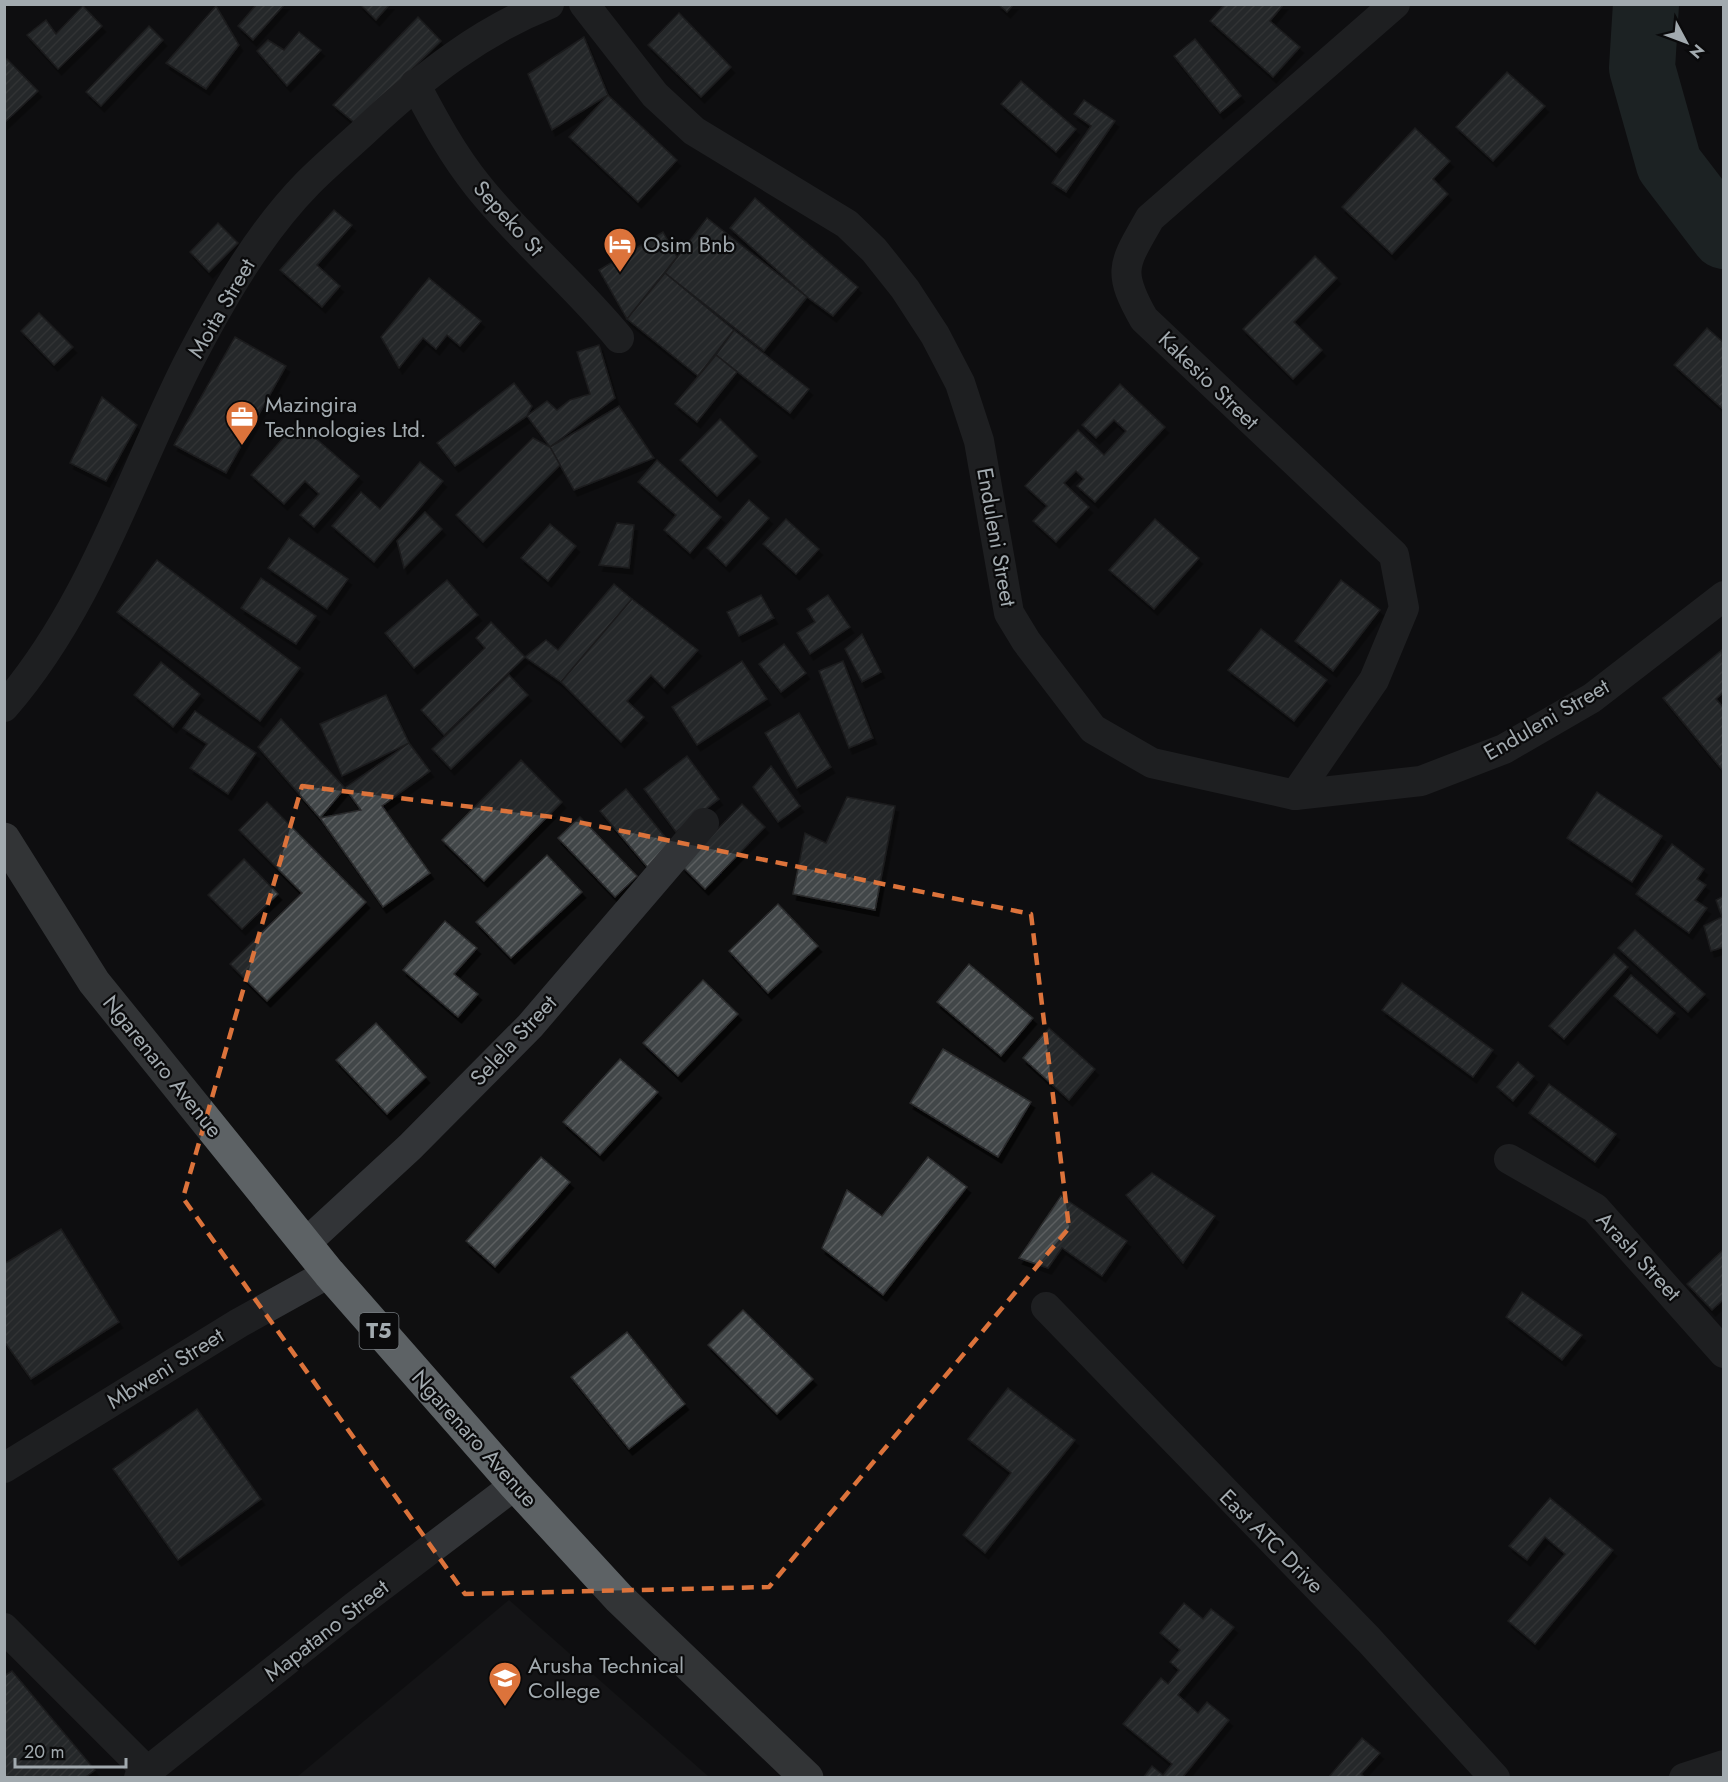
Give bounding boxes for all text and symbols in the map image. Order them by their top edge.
north arrow [1656,12,1716,72]
text: N [1684,39,1710,64]
street label: Sepeko St [466,173,552,264]
hotel icon: Osim Bnb [602,226,638,273]
place label: Osim Bnb [643,228,735,260]
street label: Moita Street [180,252,263,364]
street label: Kakesio Street [1151,324,1267,437]
place label: Mazingira Technologies Ltd. [265,388,426,445]
office icon: Mazingira Technologies Ltd. [224,399,260,446]
street label: Enduleni Street [969,465,1025,610]
street label: Enduleni Street [1477,670,1615,768]
street label: Selela Street [462,987,564,1093]
street label: Ngarenaro Avenue [95,988,231,1144]
street label: Arash Street [1589,1204,1689,1308]
road number: T5 [360,1313,398,1349]
street label: Mbweni Street [100,1319,230,1417]
street label: Ngarenaro Avenue [404,1362,546,1514]
street label: East ATC Drive [1213,1482,1331,1600]
street label: Mapatano Street [257,1571,396,1689]
place label: Arusha Technical College [528,1649,684,1706]
school or university icon: Arusha Technical College [487,1660,523,1707]
scale bar [15,1731,126,1769]
text: 20 m [24,1739,64,1765]

